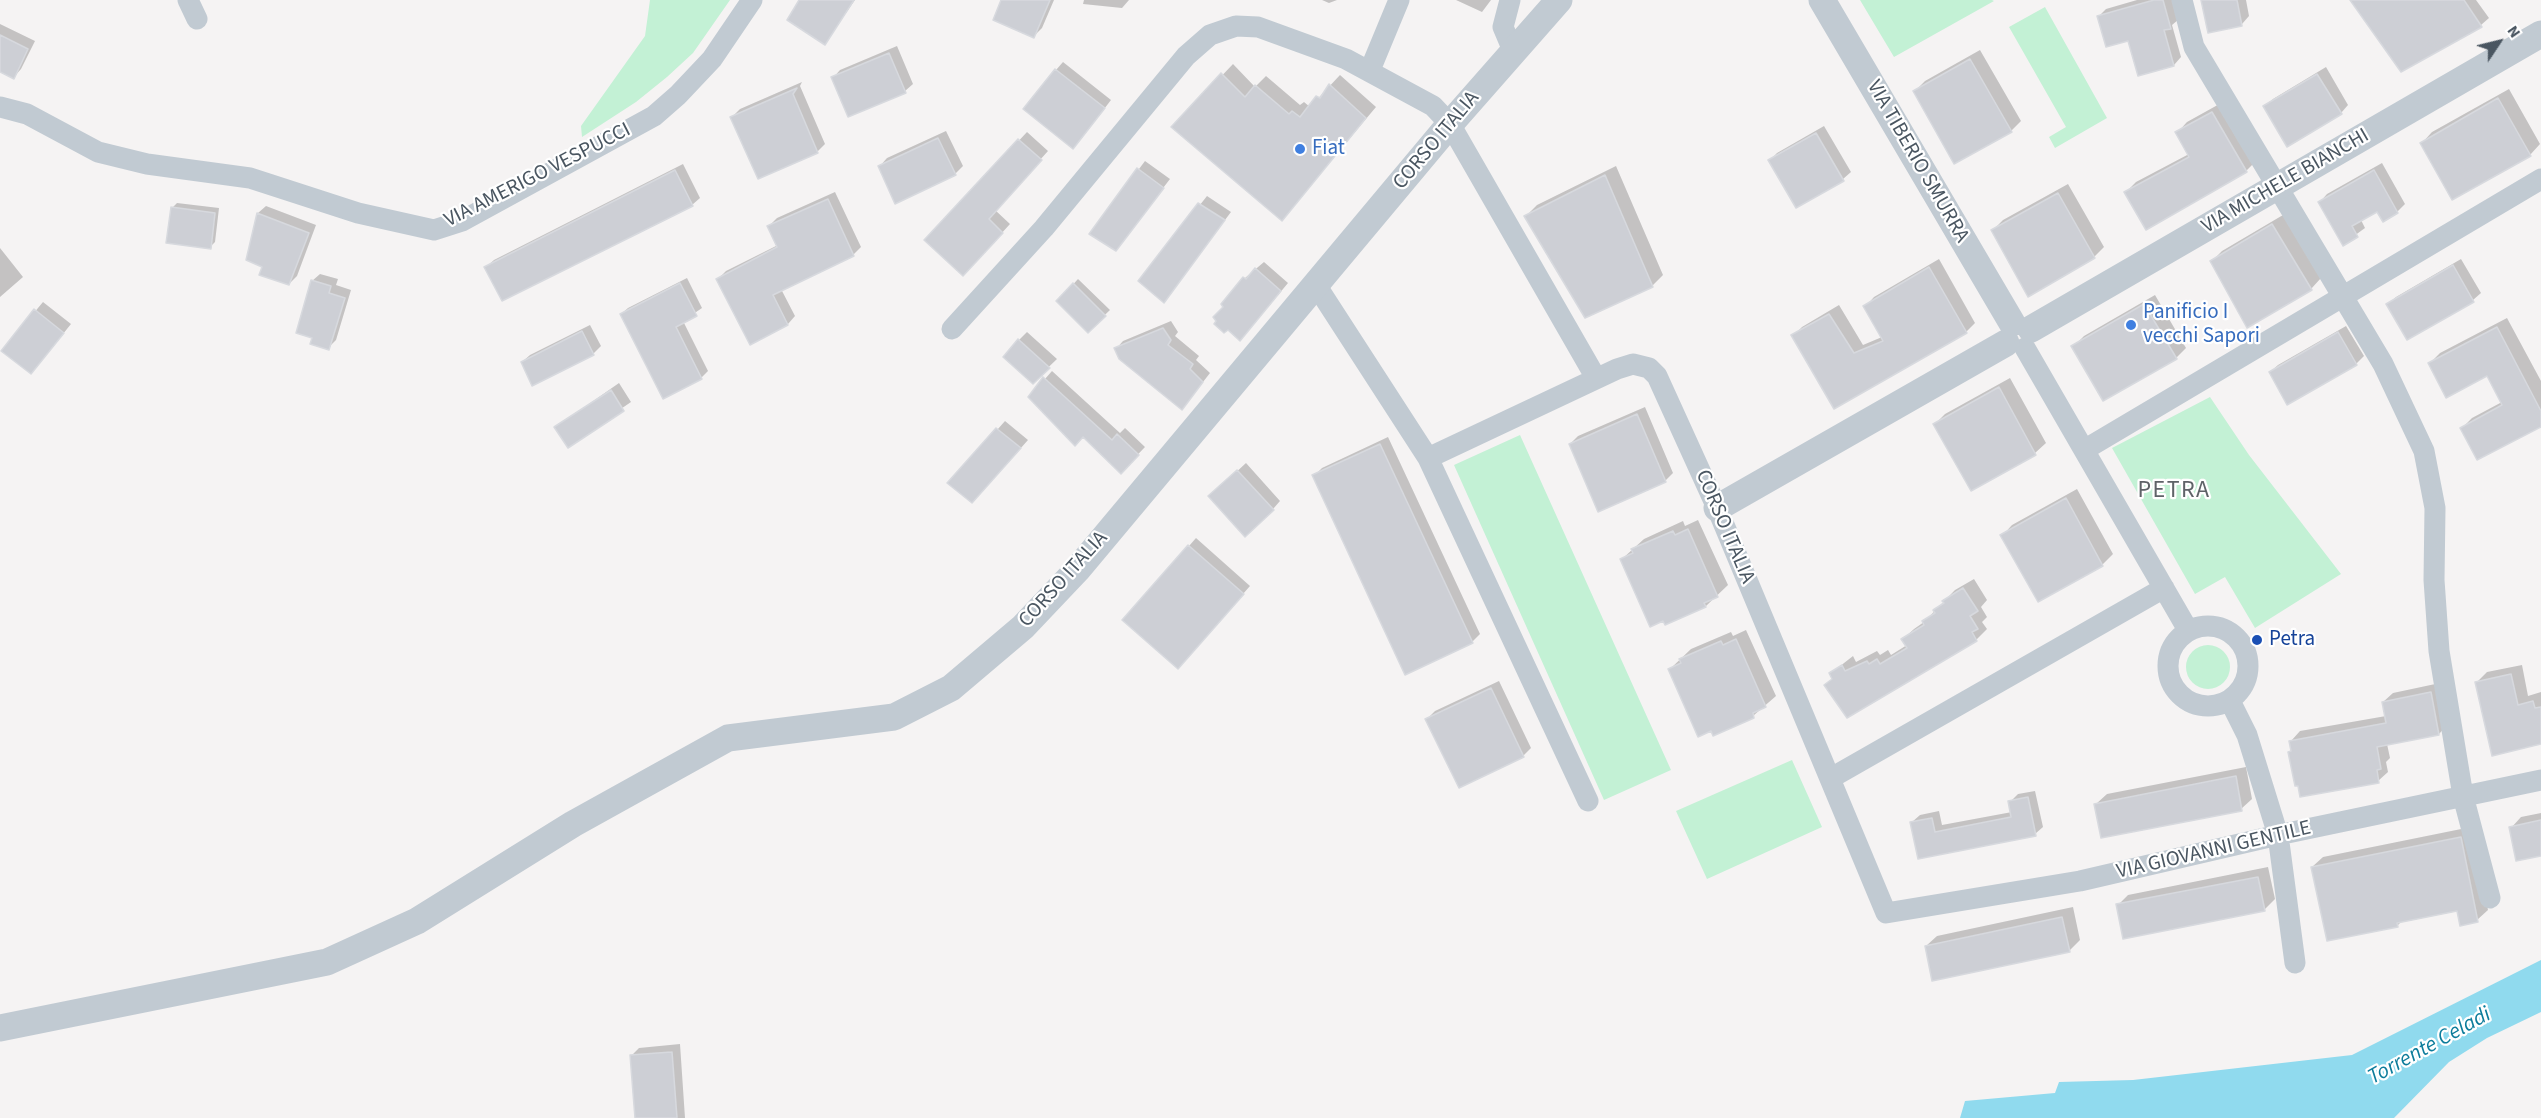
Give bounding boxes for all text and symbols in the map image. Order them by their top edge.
north arrow [2469,12,2529,72]
text: N [2502,21,2526,42]
street label: VIA TIBERIO SMURRA [1860,76,1974,248]
street label: CORSO ITALIA [1389,87,1485,195]
street label: VIA AMERIGO VESPUCCI [441,118,635,234]
street label: VIA MICHELE BIANCHI [2198,124,2374,240]
place label: Fiat [1312,136,1345,162]
marker: Fiat [1293,142,1307,156]
place label: Panificio I vecchi Sapori [2143,300,2260,350]
marker: Panificio I vecchi Sapori [2124,318,2138,332]
street label: CORSO ITALIA [1689,466,1759,588]
district label: PETRA [2137,478,2211,506]
street label: CORSO ITALIA [1014,527,1114,633]
place label: Petra [2269,627,2315,653]
marker: Petra [2250,633,2264,647]
street label: VIA GIOVANNI GENTILE [2114,816,2314,886]
water label: Torrente Celadi [2364,1002,2496,1092]

